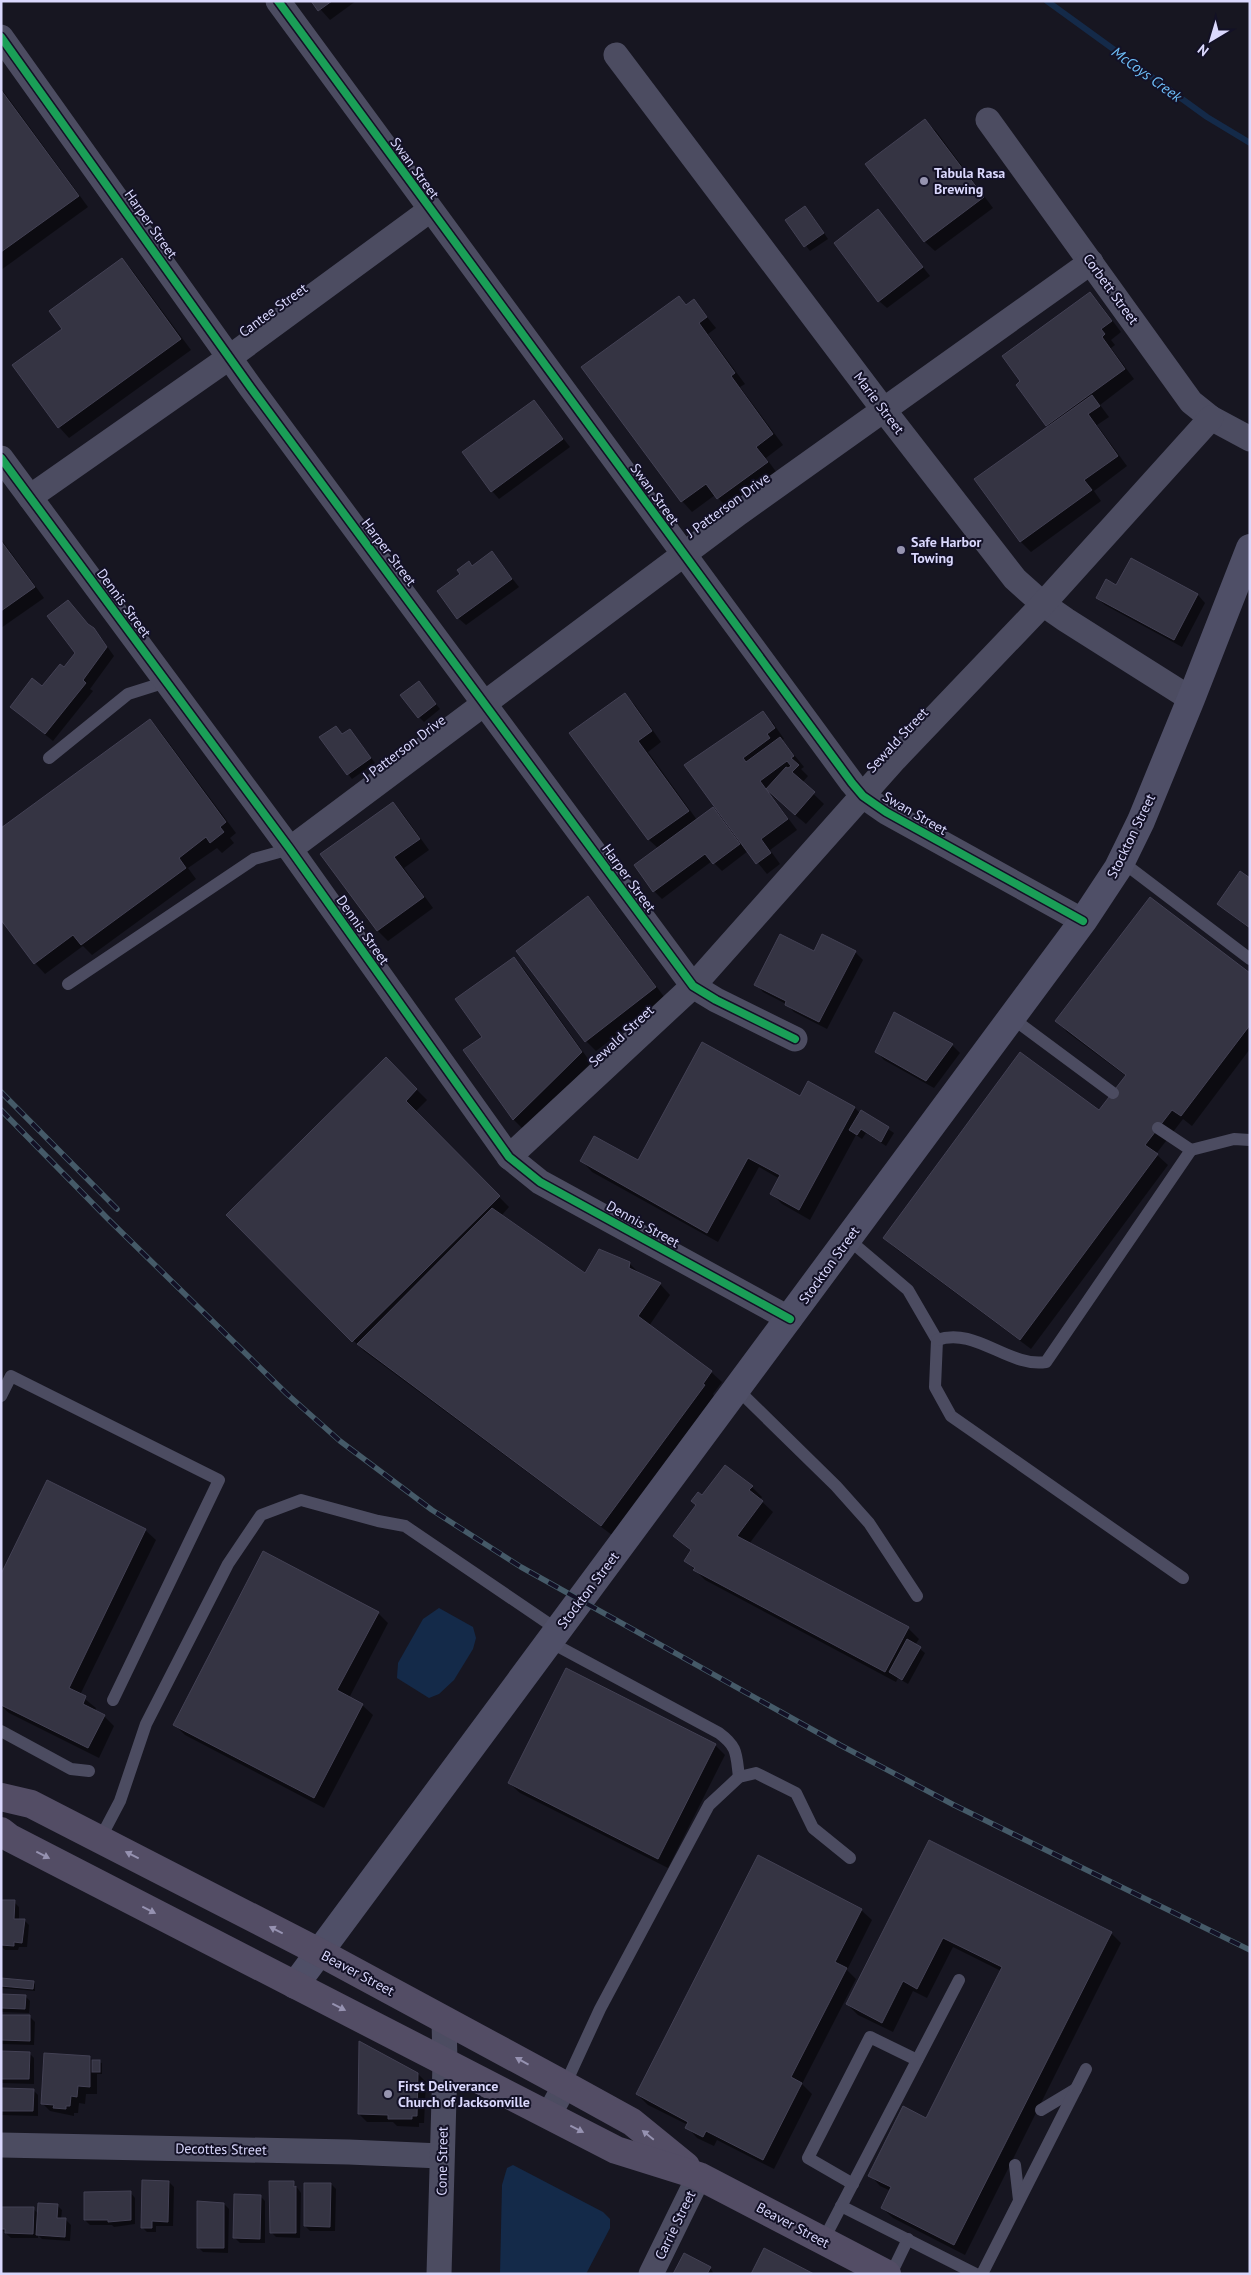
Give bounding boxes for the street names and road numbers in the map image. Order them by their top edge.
street label: Swan Street [387,134,444,203]
street label: Harper Street [121,186,181,262]
street label: Corbett Street [1079,250,1143,328]
street label: Cantee Street [235,279,311,341]
street label: Marie Street [850,368,908,438]
street label: Swan Street [627,460,684,529]
street label: J Patterson Drive [682,468,774,542]
street label: Harper Street [358,515,420,590]
street label: Dennis Street [93,565,155,641]
street label: Sewald Street [862,703,932,776]
street label: J Patterson Drive [358,711,449,786]
street label: Swan Street [879,787,951,839]
street label: Stockton Street [1103,791,1159,881]
street label: Harper Street [598,840,660,916]
street label: Dennis Street [332,892,394,968]
street label: Sewald Street [585,1001,658,1071]
street label: Dennis Street [603,1197,683,1252]
street label: Stockton Street [795,1222,863,1307]
street label: Stockton Street [553,1548,623,1632]
street label: Beaver Street [318,1946,398,2000]
street label: Cone Street [432,2126,452,2196]
street label: Decottes Street [175,2139,267,2159]
street label: Carrie Street [651,2187,700,2262]
street label: Beaver Street [753,2198,833,2252]

